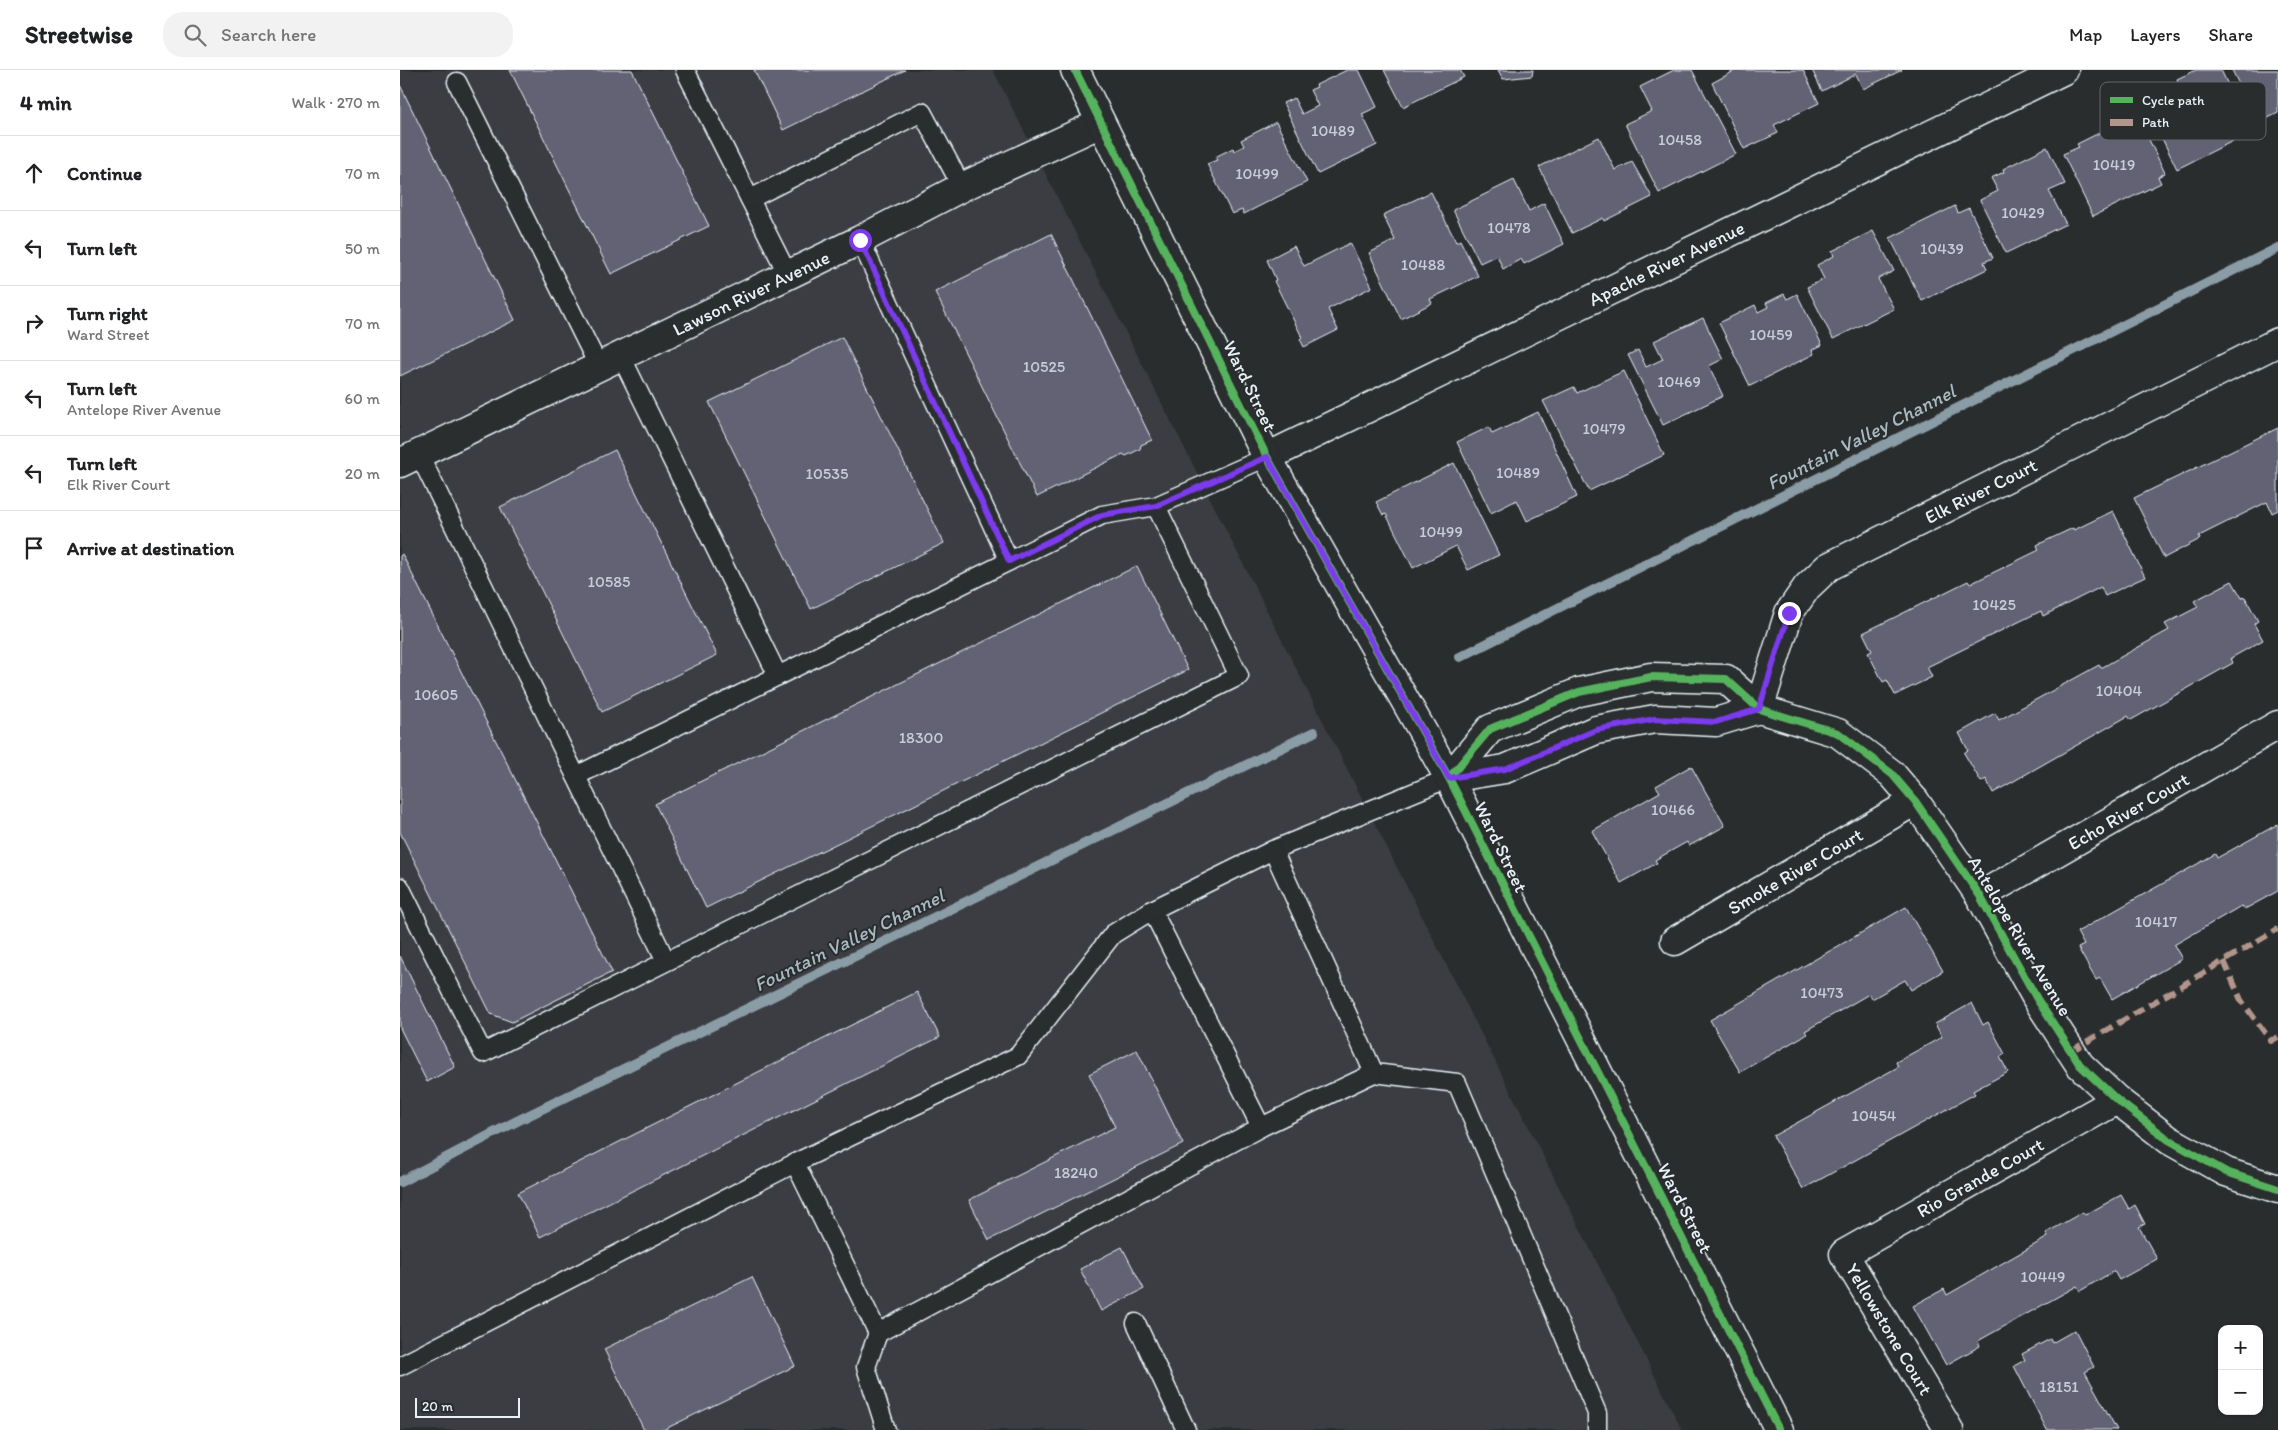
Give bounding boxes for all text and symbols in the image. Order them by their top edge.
search box [163,12,513,57]
text: Streetwise [25,20,133,49]
icon: search [181,21,209,49]
text: Search here [221,23,316,46]
text: Map [2069,24,2102,46]
text: Layers [2130,24,2180,46]
text: Share [2208,24,2253,46]
legend [2100,82,2266,140]
text: 4 min [20,90,72,115]
text: Cycle path [2142,92,2205,109]
text: Walk · 270 m [292,93,380,112]
text: Path [2142,114,2169,131]
house number: 10489 [1311,121,1355,140]
house number: 10458 [1658,130,1702,149]
house number: 10419 [2093,155,2135,174]
icon: ahead [20,159,48,187]
text: Continue [67,162,142,185]
text: 70 m [345,164,380,183]
house number: 10499 [1235,164,1279,183]
house number: 10429 [2001,203,2045,222]
street label: Apache River Avenue [1585,216,1748,311]
house number: 10478 [1487,218,1531,237]
route start [849,229,872,252]
icon: left [20,234,48,262]
text: Turn left [67,237,137,260]
text: 50 m [345,239,380,258]
house number: 10439 [1920,239,1964,258]
street label: Lawson River Avenue [669,245,833,341]
house number: 10488 [1401,255,1445,274]
text: Turn right [67,302,148,325]
icon: right [20,309,48,337]
text: 70 m [345,314,380,333]
text: Ward Street [67,325,150,344]
house number: 10459 [1749,325,1793,344]
street label: Ward Street [1218,337,1282,435]
house number: 10525 [1023,357,1065,376]
house number: 10469 [1657,372,1701,391]
text: Turn left [67,377,137,400]
water label: Fountain Valley Channel [1763,378,1961,495]
icon: left [20,384,48,412]
text: 60 m [345,389,380,408]
text: Antelope River Avenue [67,400,221,419]
house number: 10479 [1582,419,1626,438]
text: Turn left [67,452,137,475]
street label: Elk River Court [1921,453,2041,528]
icon: left [20,459,48,487]
house number: 10489 [1496,463,1540,482]
text: 20 m [345,464,380,483]
house number: 10535 [806,464,848,483]
text: Elk River Court [67,475,170,494]
house number: 10499 [1419,522,1463,541]
icon: arrive [20,534,48,562]
text: Arrive at destination [67,537,234,560]
house number: 10585 [588,572,630,591]
house number: 10425 [1972,595,2016,614]
route end [1778,602,1801,625]
house number: 10404 [2096,681,2143,700]
house number: 10605 [414,685,458,704]
house number: 18300 [899,728,943,747]
street label: Echo River Court [2064,767,2193,855]
street label: Ward Street [1469,798,1533,896]
house number: 10466 [1651,800,1695,819]
street label: Smoke River Court [1723,823,1867,919]
street label: Antelope River Avenue [1963,852,2077,1020]
water label: Fountain Valley Channel [750,883,949,997]
house number: 10417 [2135,912,2177,931]
house number: 10473 [1800,983,1844,1002]
house number: 10454 [1852,1106,1897,1125]
street label: Rio Grande Court [1913,1132,2047,1222]
street label: Ward Street [1653,1159,1717,1257]
house number: 18240 [1054,1163,1098,1182]
street label: Yellowstone Court [1841,1259,1937,1399]
house number: 10449 [2021,1267,2065,1286]
map controls [2218,1325,2263,1415]
button: + [2218,1325,2263,1370]
button: − [2218,1370,2263,1415]
house number: 18151 [2039,1377,2079,1396]
scale bar [415,1395,520,1418]
text: 20 m [422,1398,453,1415]

